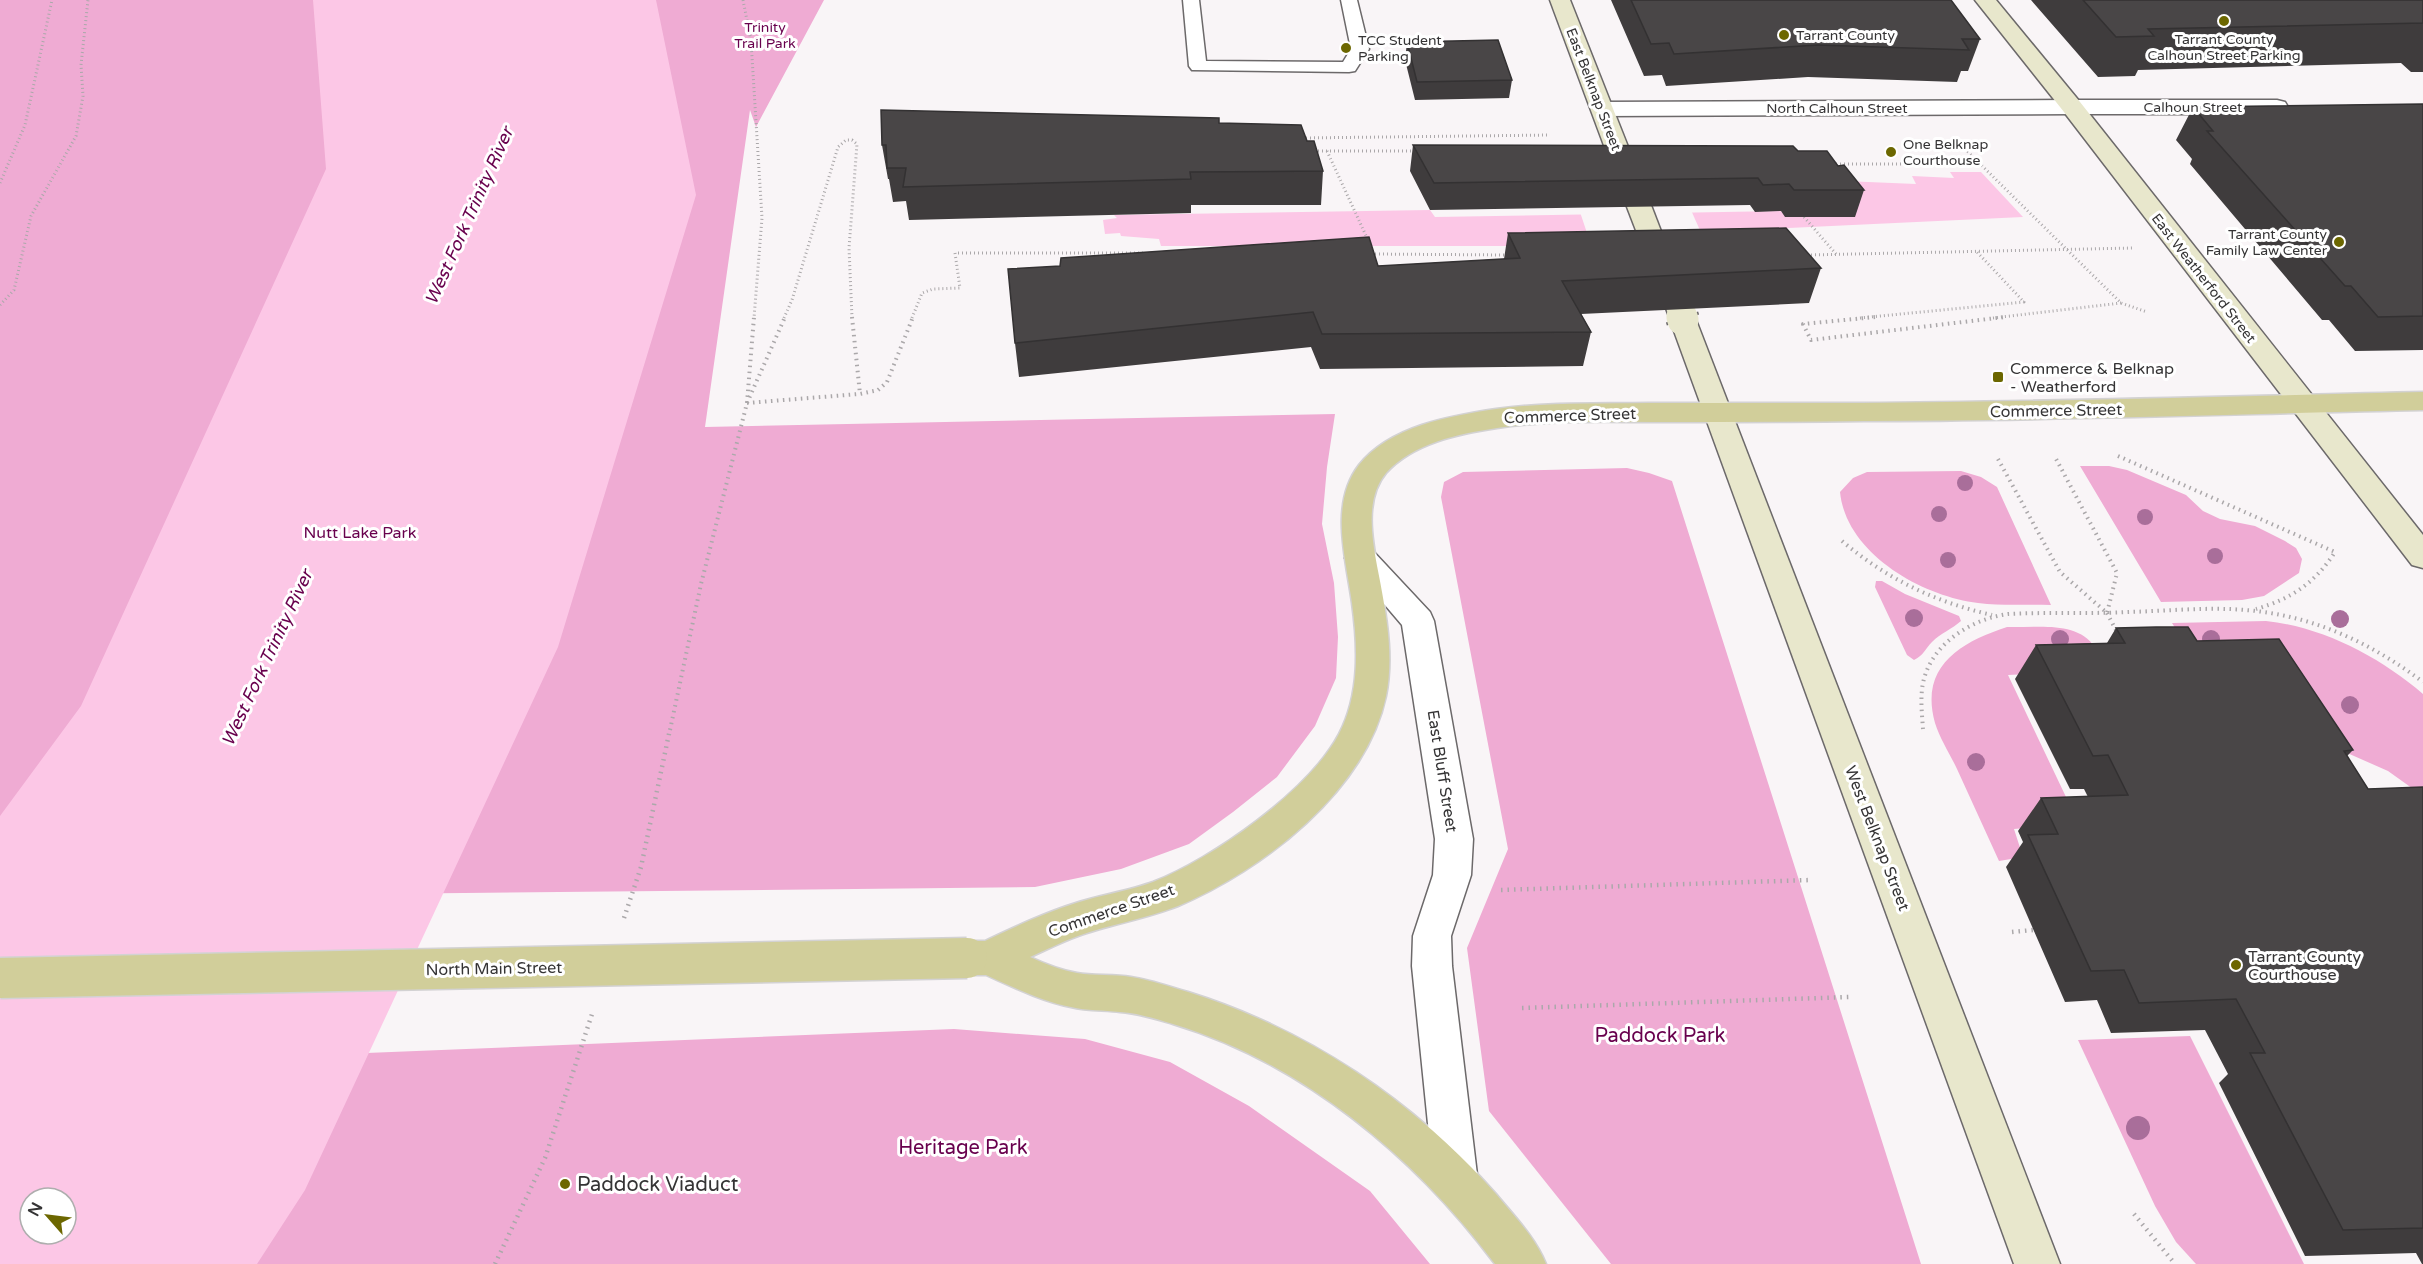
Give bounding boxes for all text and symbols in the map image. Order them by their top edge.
marker: Tarrant County Calhoun Street Parking [2217,14,2231,28]
park label: Trinity Trail Park [734,19,796,52]
street label: East Belknap Street [1562,25,1625,153]
place label: Tarrant County [1796,27,1895,44]
marker: Tarrant County [1777,28,1791,42]
place label: Tarrant County Calhoun Street Parking [2147,31,2301,64]
place label: TCC Student Parking [1358,32,1442,65]
marker: TCC Student Parking [1339,41,1353,55]
street label: Calhoun Street [2144,99,2243,116]
street label: North Calhoun Street [1766,100,1908,117]
water label: West Fork Trinity River [420,122,519,308]
place label: One Belknap Courthouse [1903,136,1988,169]
marker: One Belknap Courthouse [1884,145,1898,159]
street label: East Weatherford Street [2148,210,2260,347]
place label: Tarrant County Family Law Center [2206,226,2328,259]
marker: Tarrant County Family Law Center [2332,235,2346,249]
place label: Commerce & Belknap - Weatherford [2010,359,2174,397]
marker: Commerce & Belknap - Weatherford [1991,370,2005,384]
street label: Commerce Street [1990,400,2122,422]
street label: Commerce Street [1504,404,1637,428]
park label: Nutt Lake Park [304,523,417,543]
water label: West Fork Trinity River [216,564,318,750]
street label: East Bluff Street [1422,708,1462,834]
street label: West Belknap Street [1840,763,1914,914]
street label: Commerce Street [1046,880,1177,942]
place label: Tarrant County Courthouse [2248,947,2361,985]
street label: North Main Street [426,958,562,980]
marker: Tarrant County Courthouse [2229,958,2243,972]
park label: Paddock Park [1594,1024,1726,1048]
park label: Heritage Park [898,1136,1028,1160]
place label: Paddock Viaduct [577,1173,739,1197]
marker: Paddock Viaduct [558,1177,572,1191]
north arrow [18,1186,78,1246]
text: N [24,1199,47,1220]

